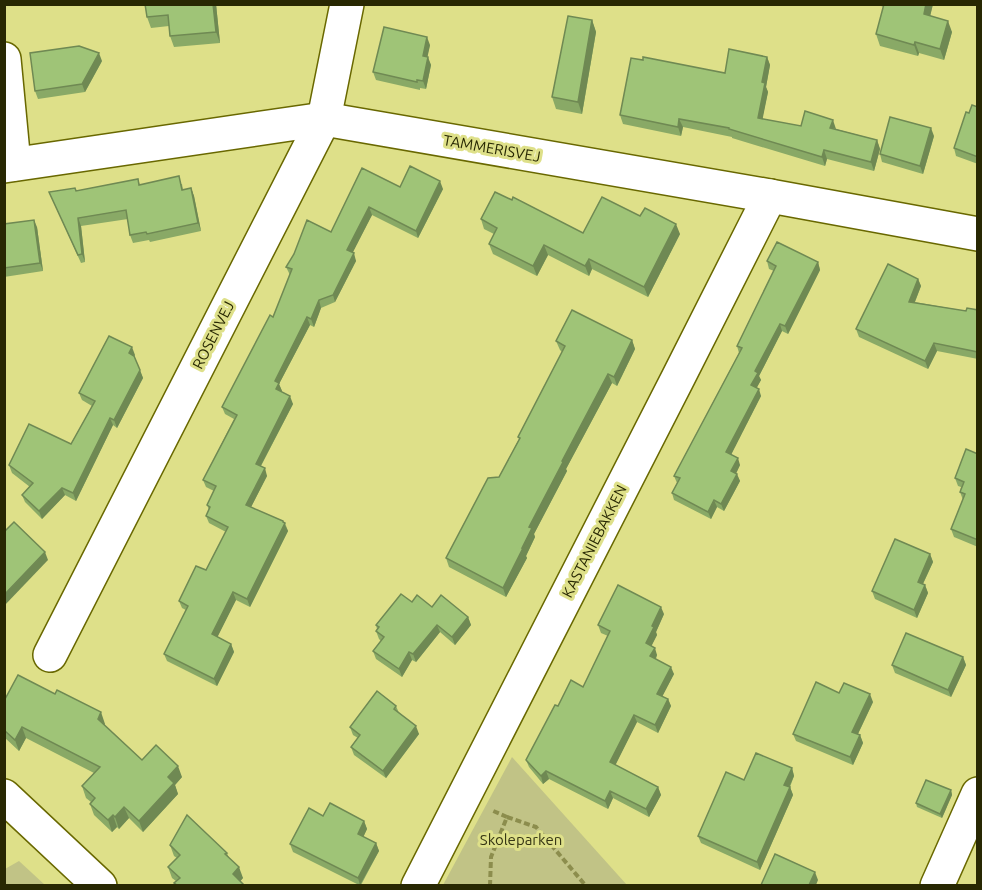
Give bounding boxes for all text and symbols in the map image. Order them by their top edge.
street label: TAMMERISVEJ [442,131,542,165]
street label: ROSENVEJ [189,298,237,372]
street label: KASTANIEBAKKEN [558,482,630,600]
park label: Skoleparken [480,831,562,848]

